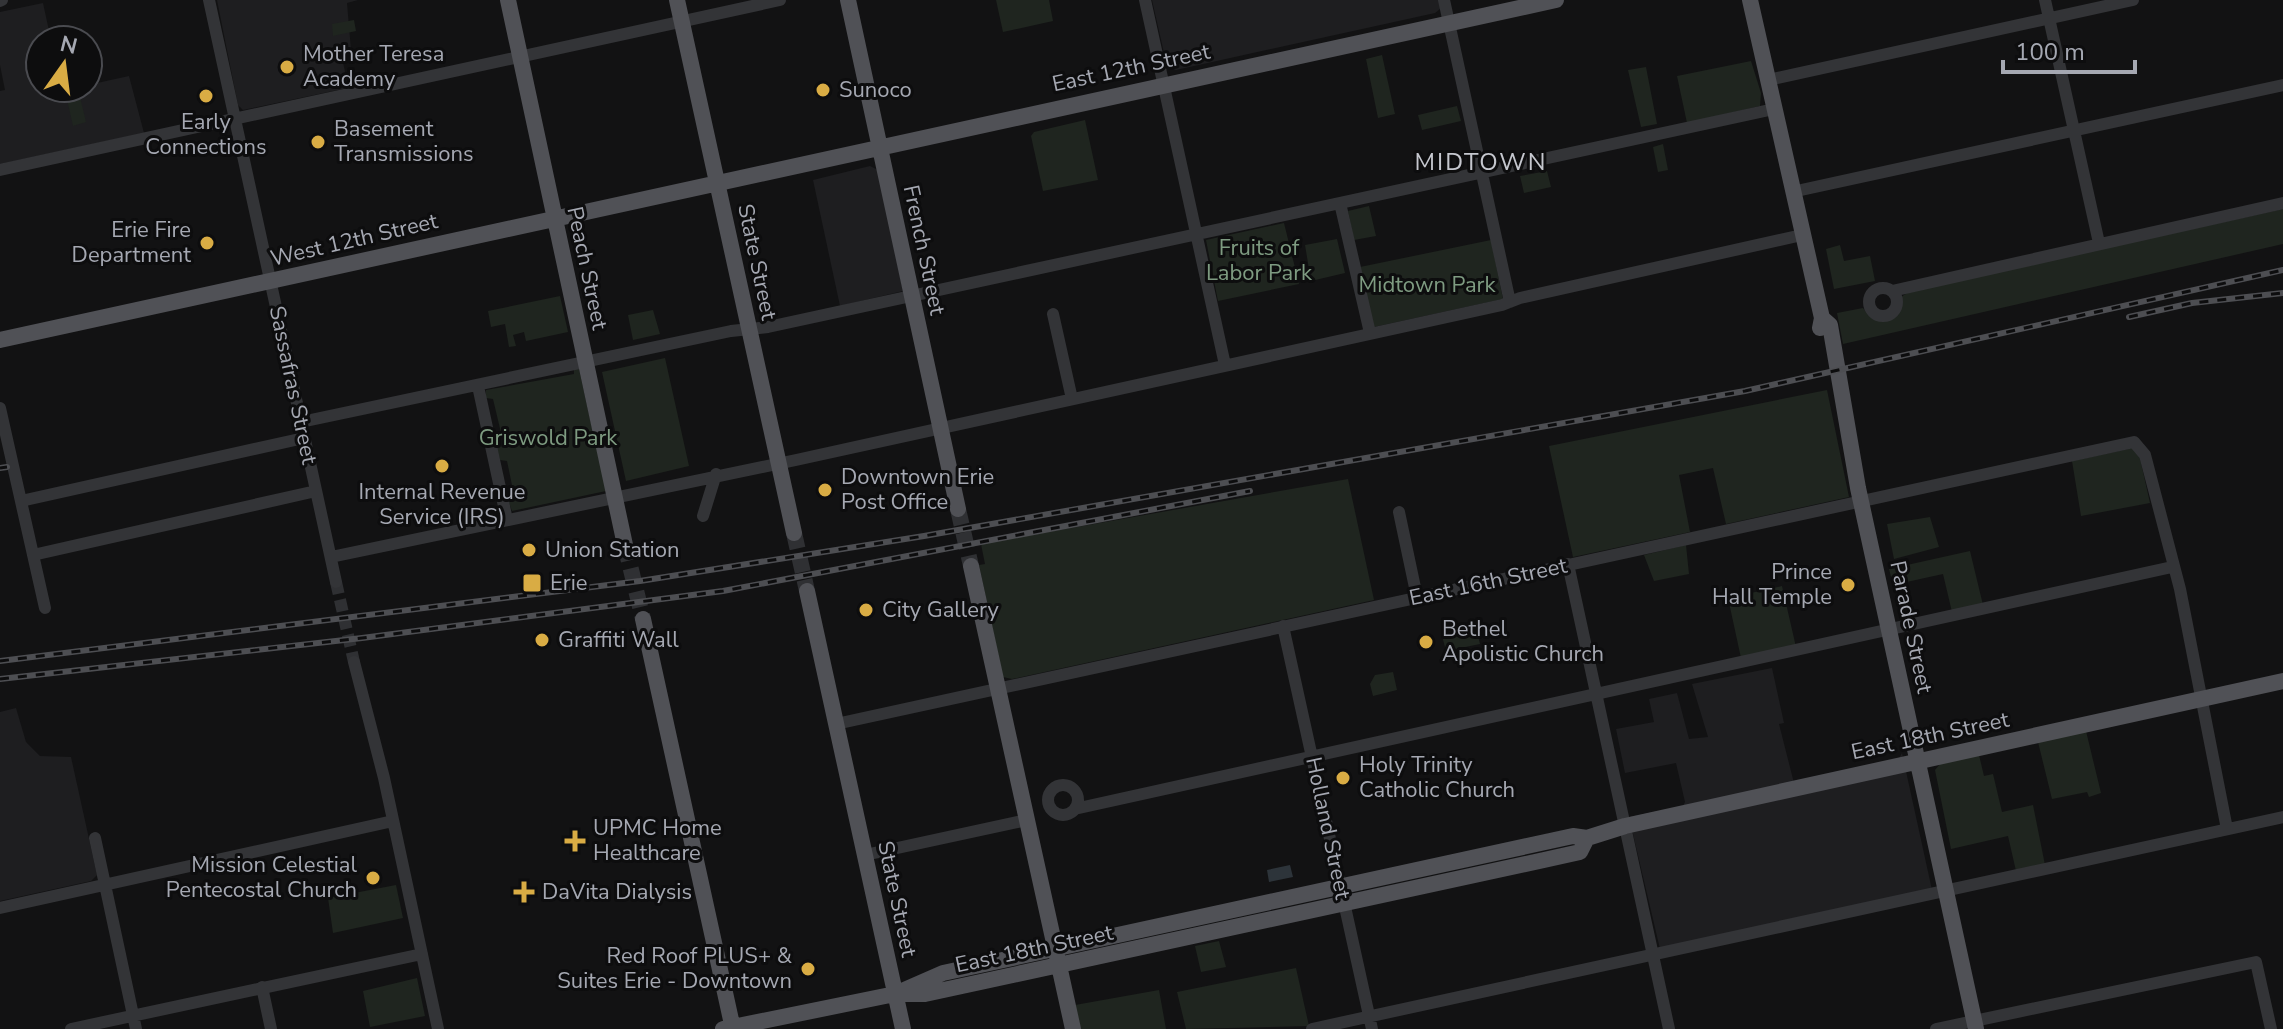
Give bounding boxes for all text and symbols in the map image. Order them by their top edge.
north arrow [24,24,104,104]
scale bar [2003,24,2135,74]
text: N [57,29,80,62]
text: 100 m [2015,36,2085,68]
street label: East 12th Street [1049,37,1213,99]
place label: Mother Teresa Academy [303,39,444,94]
marker: Mother Teresa Academy [278,58,296,76]
place label: Sunoco [839,75,912,105]
marker: Sunoco [814,81,832,99]
marker: Early Connections [197,87,215,105]
place label: Early Connections [145,107,267,162]
place label: Basement Transmissions [334,114,474,169]
marker: Basement Transmissions [309,133,327,151]
district label: MIDTOWN [1414,146,1548,178]
street label: French Street [896,182,952,318]
street label: State Street [730,201,784,323]
street label: Peach Street [559,204,615,333]
street label: West 12th Street [267,206,441,274]
place label: Erie Fire Department [72,215,191,270]
park label: Fruits of Labor Park [1206,233,1313,288]
marker: Erie Fire Department [198,234,216,252]
park label: Midtown Park [1359,270,1496,300]
street label: Sassafras Street [262,303,324,467]
park label: Griswold Park [479,423,618,453]
marker: Internal Revenue Service (IRS) [433,457,451,475]
place label: Downtown Erie Post Office [841,462,994,517]
place label: Internal Revenue Service (IRS) [358,477,526,532]
marker: Downtown Erie Post Office [816,481,834,499]
place label: Union Station [545,535,679,565]
marker: Union Station [520,541,538,559]
street label: East 16th Street [1406,551,1570,613]
place label: Prince Hall Temple [1712,557,1832,612]
street label: Parade Street [1882,558,1940,696]
place label: Erie [550,568,588,598]
marker: Erie [521,572,543,594]
marker: Prince Hall Temple [1839,576,1857,594]
place label: City Gallery [882,595,999,625]
marker: City Gallery [857,601,875,619]
place label: Bethel Apolistic Church [1442,614,1604,669]
place label: Graffiti Wall [558,625,679,655]
marker: Graffiti Wall [533,631,551,649]
marker: Bethel Apolistic Church [1417,633,1435,651]
street label: East 18th Street [1848,705,2012,767]
place label: Holy Trinity Catholic Church [1359,750,1515,805]
street label: Holland Street [1298,754,1358,902]
marker: Holy Trinity Catholic Church [1334,769,1352,787]
place label: UPMC Home Healthcare [593,813,722,868]
marker: UPMC Home Healthcare [564,830,586,852]
street label: State Street [870,838,924,960]
place label: Mission Celestial Pentecostal Church [166,850,357,905]
marker: Mission Celestial Pentecostal Church [364,869,382,887]
place label: DaVita Dialysis [542,877,692,907]
marker: DaVita Dialysis [513,881,535,903]
street label: East 18th Street [952,918,1116,980]
place label: Red Roof PLUS+ & Suites Erie - Downtown [557,941,793,996]
marker: Red Roof PLUS+ & Suites Erie - Downtown [799,960,817,978]

